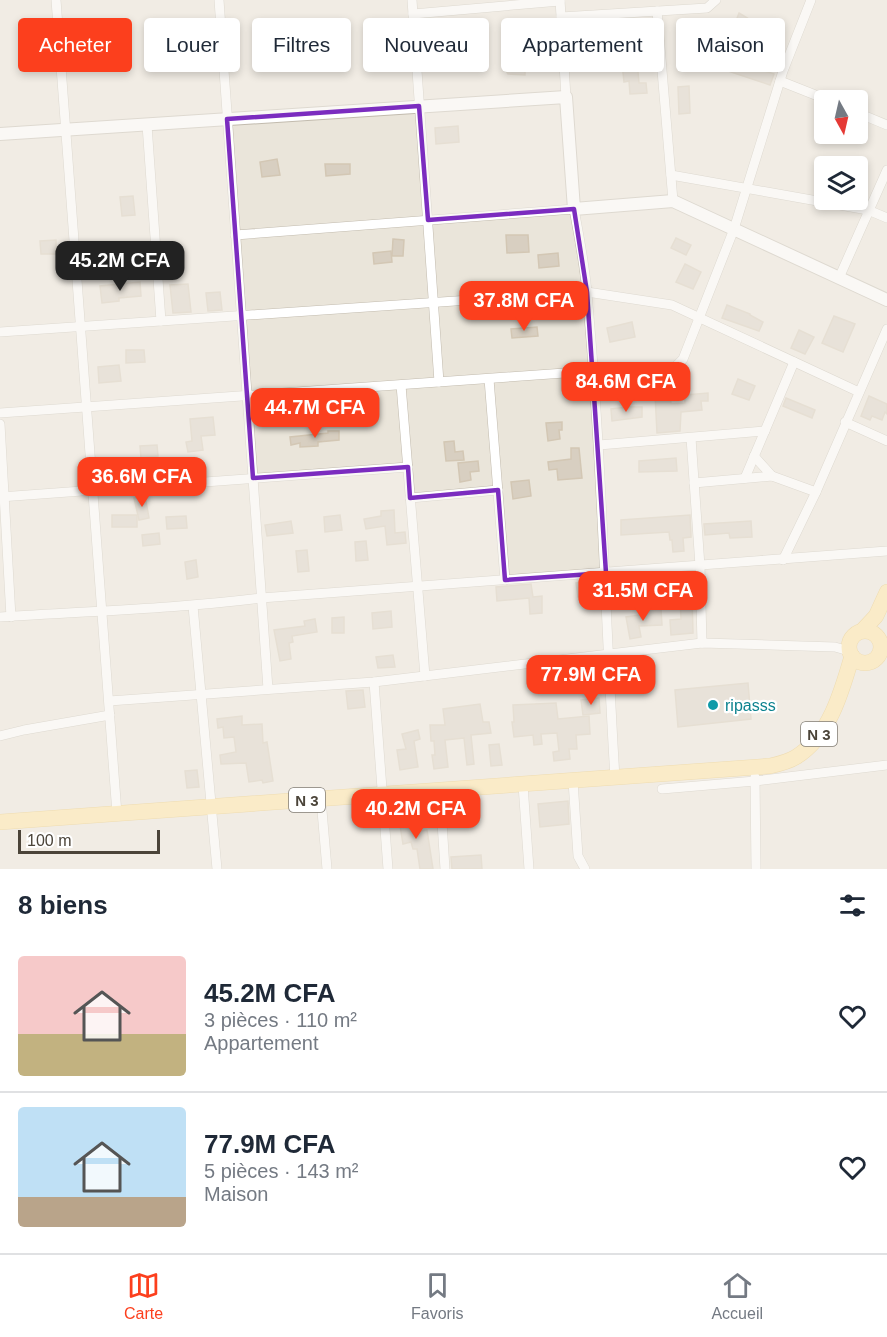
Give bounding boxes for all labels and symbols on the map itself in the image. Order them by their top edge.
north arrow [814,90,868,144]
pin: 45.2M CFA [51,241,189,292]
pin: 37.8M CFA [455,281,593,332]
pin: 84.6M CFA [557,362,695,413]
pin: 44.7M CFA [246,388,384,439]
pin: 36.6M CFA [73,457,211,508]
pin: 31.5M CFA [574,571,712,622]
pin: 77.9M CFA [522,655,660,706]
place label: ripasss [725,697,776,714]
marker: ripasss [706,698,720,712]
road number: N 3 [801,722,837,746]
road number: N 3 [289,788,325,812]
pin: 40.2M CFA [347,789,485,840]
scale bar [18,827,160,854]

